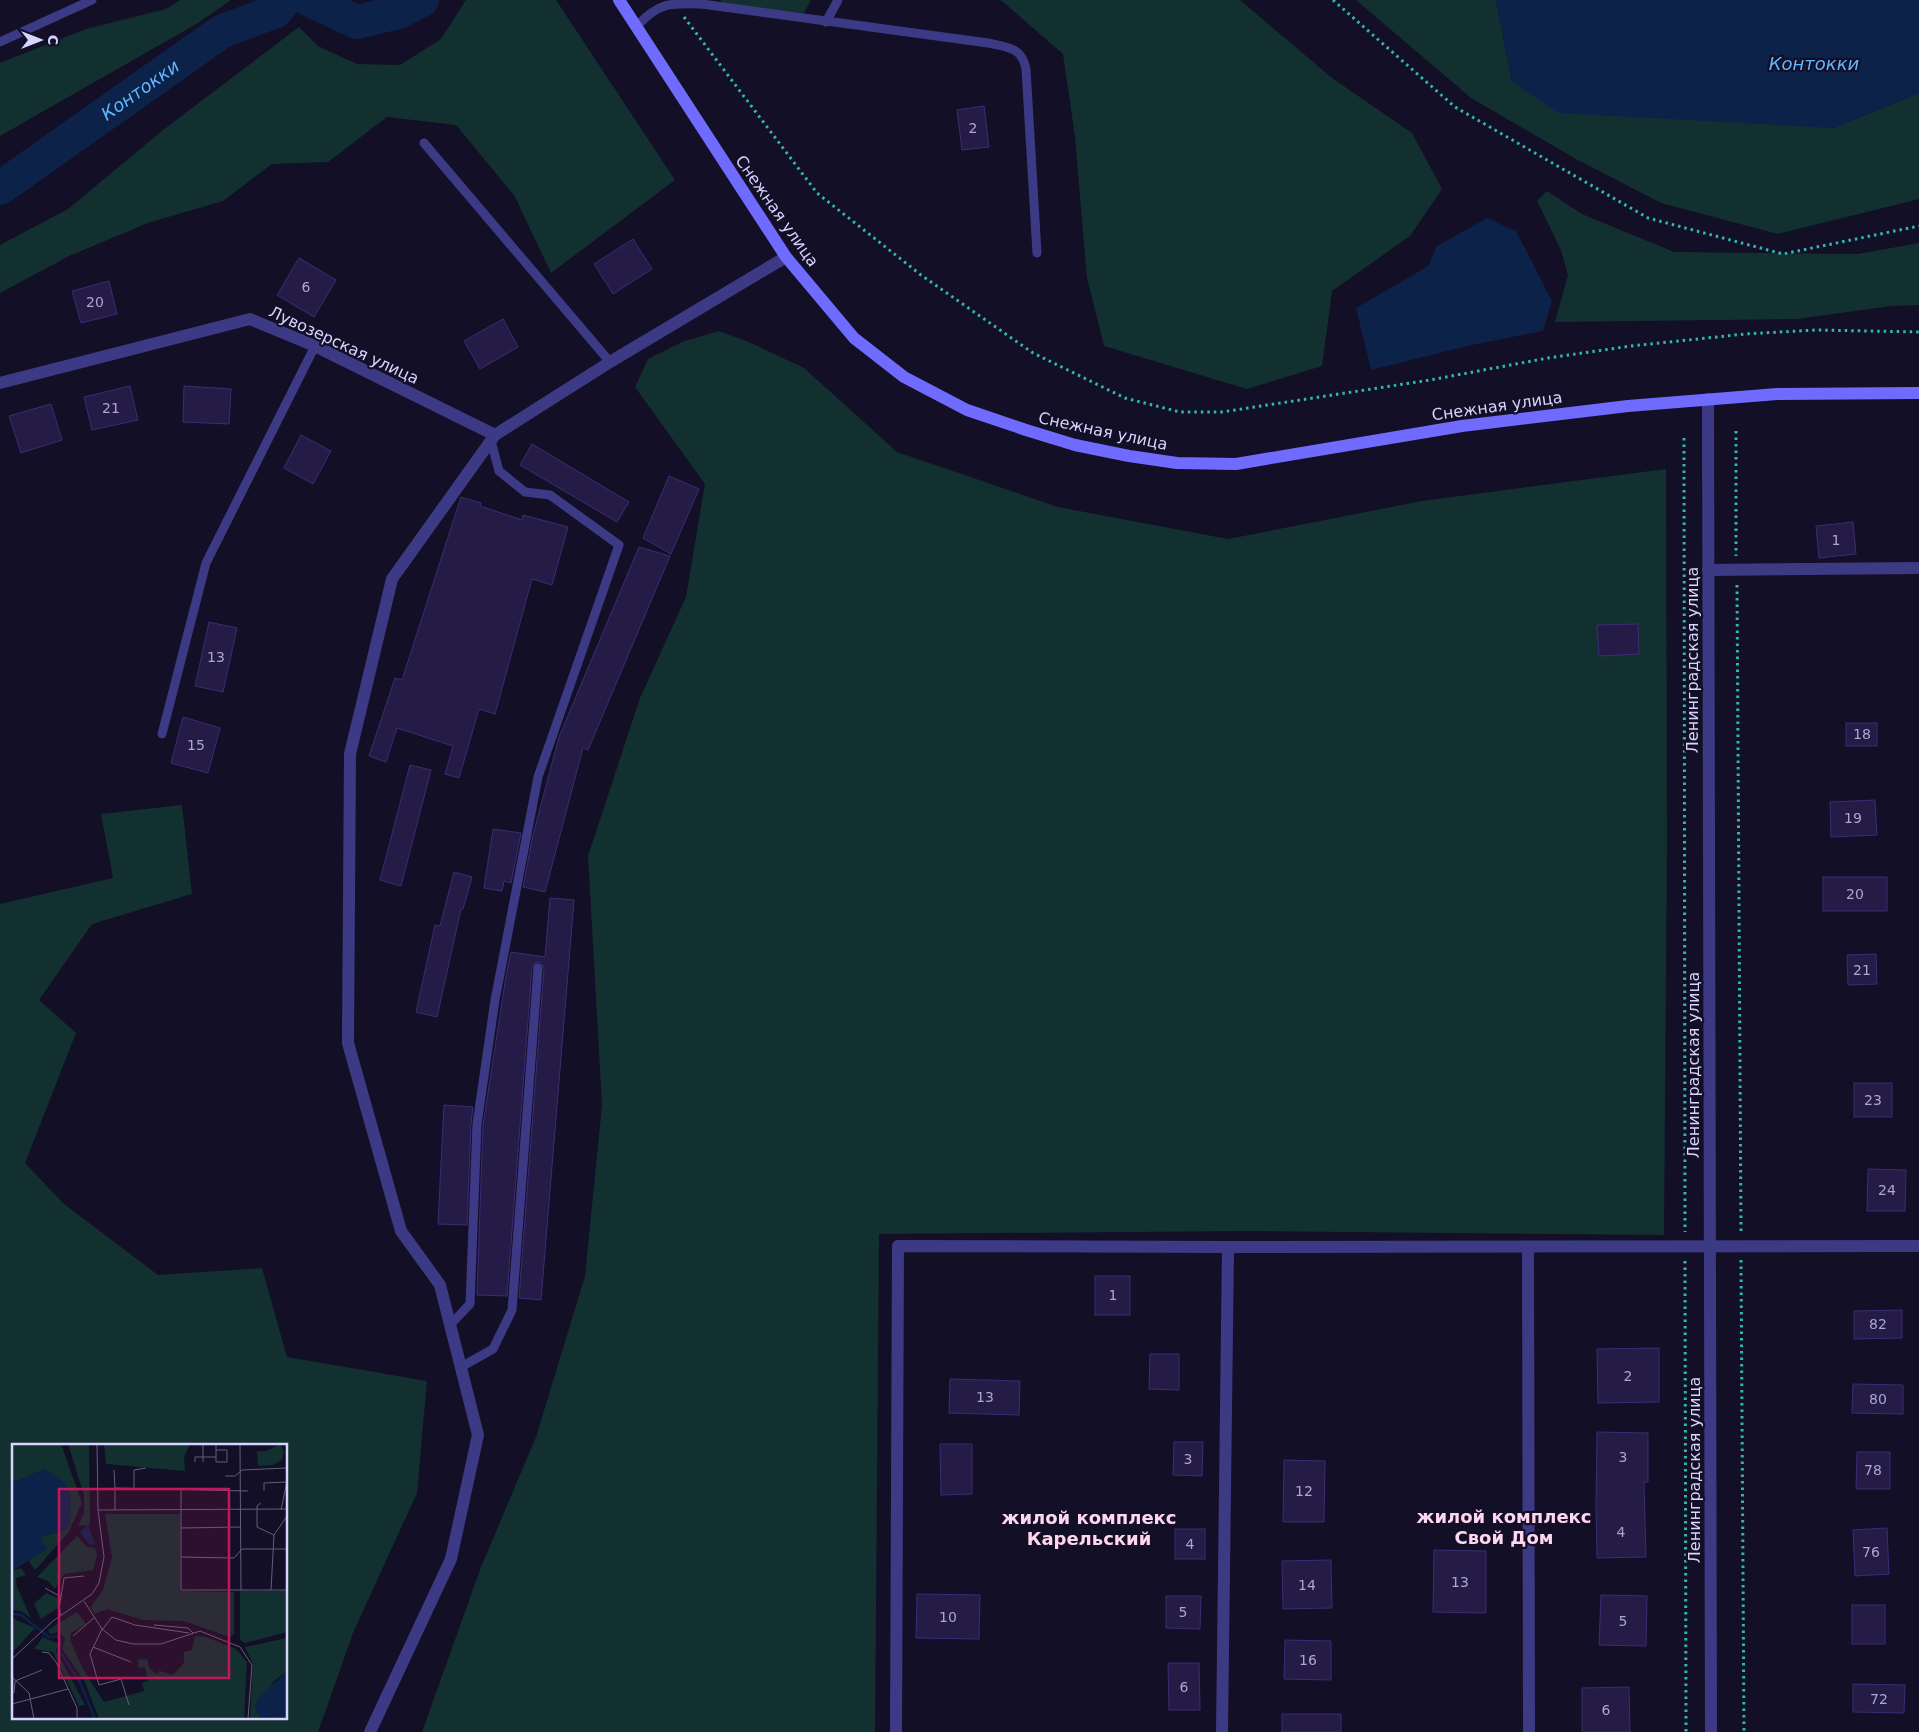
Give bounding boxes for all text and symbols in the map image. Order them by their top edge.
north arrow [15,15,65,65]
text: С [45,35,61,45]
water label: Контокки [1769,53,1860,74]
water label: Контокки [97,55,183,124]
house number: 2 [969,120,977,136]
street label: Снежная улица [731,152,823,270]
house number: 6 [302,279,311,295]
house number: 20 [86,294,104,310]
street label: Лувозерская улица [266,302,422,388]
street label: Снежная улица [1430,387,1564,425]
house number: 21 [102,400,120,416]
street label: Снежная улица [1037,408,1169,454]
house number: 1 [1832,532,1840,548]
street label: Ленинградская улица [1683,567,1702,753]
house number: 13 [207,649,225,665]
house number: 18 [1853,726,1871,742]
house number: 15 [187,737,205,753]
house number: 19 [1844,810,1862,826]
house number: 20 [1846,886,1864,902]
house number: 21 [1853,962,1871,978]
street label: Ленинградская улица [1684,972,1703,1158]
house number: 23 [1864,1092,1882,1108]
house number: 24 [1878,1182,1896,1198]
house number: 1 [1109,1287,1117,1303]
house number: 82 [1869,1316,1887,1332]
house number: 2 [1624,1368,1632,1384]
street label: Ленинградская улица [1685,1377,1704,1563]
house number: 13 [976,1389,994,1405]
house number: 80 [1869,1391,1887,1407]
inset map [12,1444,288,1720]
house number: 3 [1619,1449,1627,1465]
house number: 3 [1184,1451,1192,1467]
house number: 78 [1864,1462,1882,1478]
house number: 12 [1295,1483,1313,1499]
district label: жилой комплекс Свой Дом [1417,1506,1591,1548]
district label: жилой комплекс Карельский [1002,1507,1176,1549]
house number: 4 [1617,1524,1626,1540]
house number: 4 [1186,1536,1195,1552]
house number: 76 [1862,1544,1880,1560]
house number: 13 [1451,1574,1469,1590]
house number: 14 [1298,1577,1316,1593]
house number: 5 [1179,1604,1187,1620]
house number: 10 [939,1609,957,1625]
house number: 5 [1619,1613,1627,1629]
house number: 16 [1299,1652,1317,1668]
house number: 6 [1180,1679,1189,1695]
house number: 72 [1870,1691,1888,1707]
house number: 6 [1602,1702,1611,1718]

